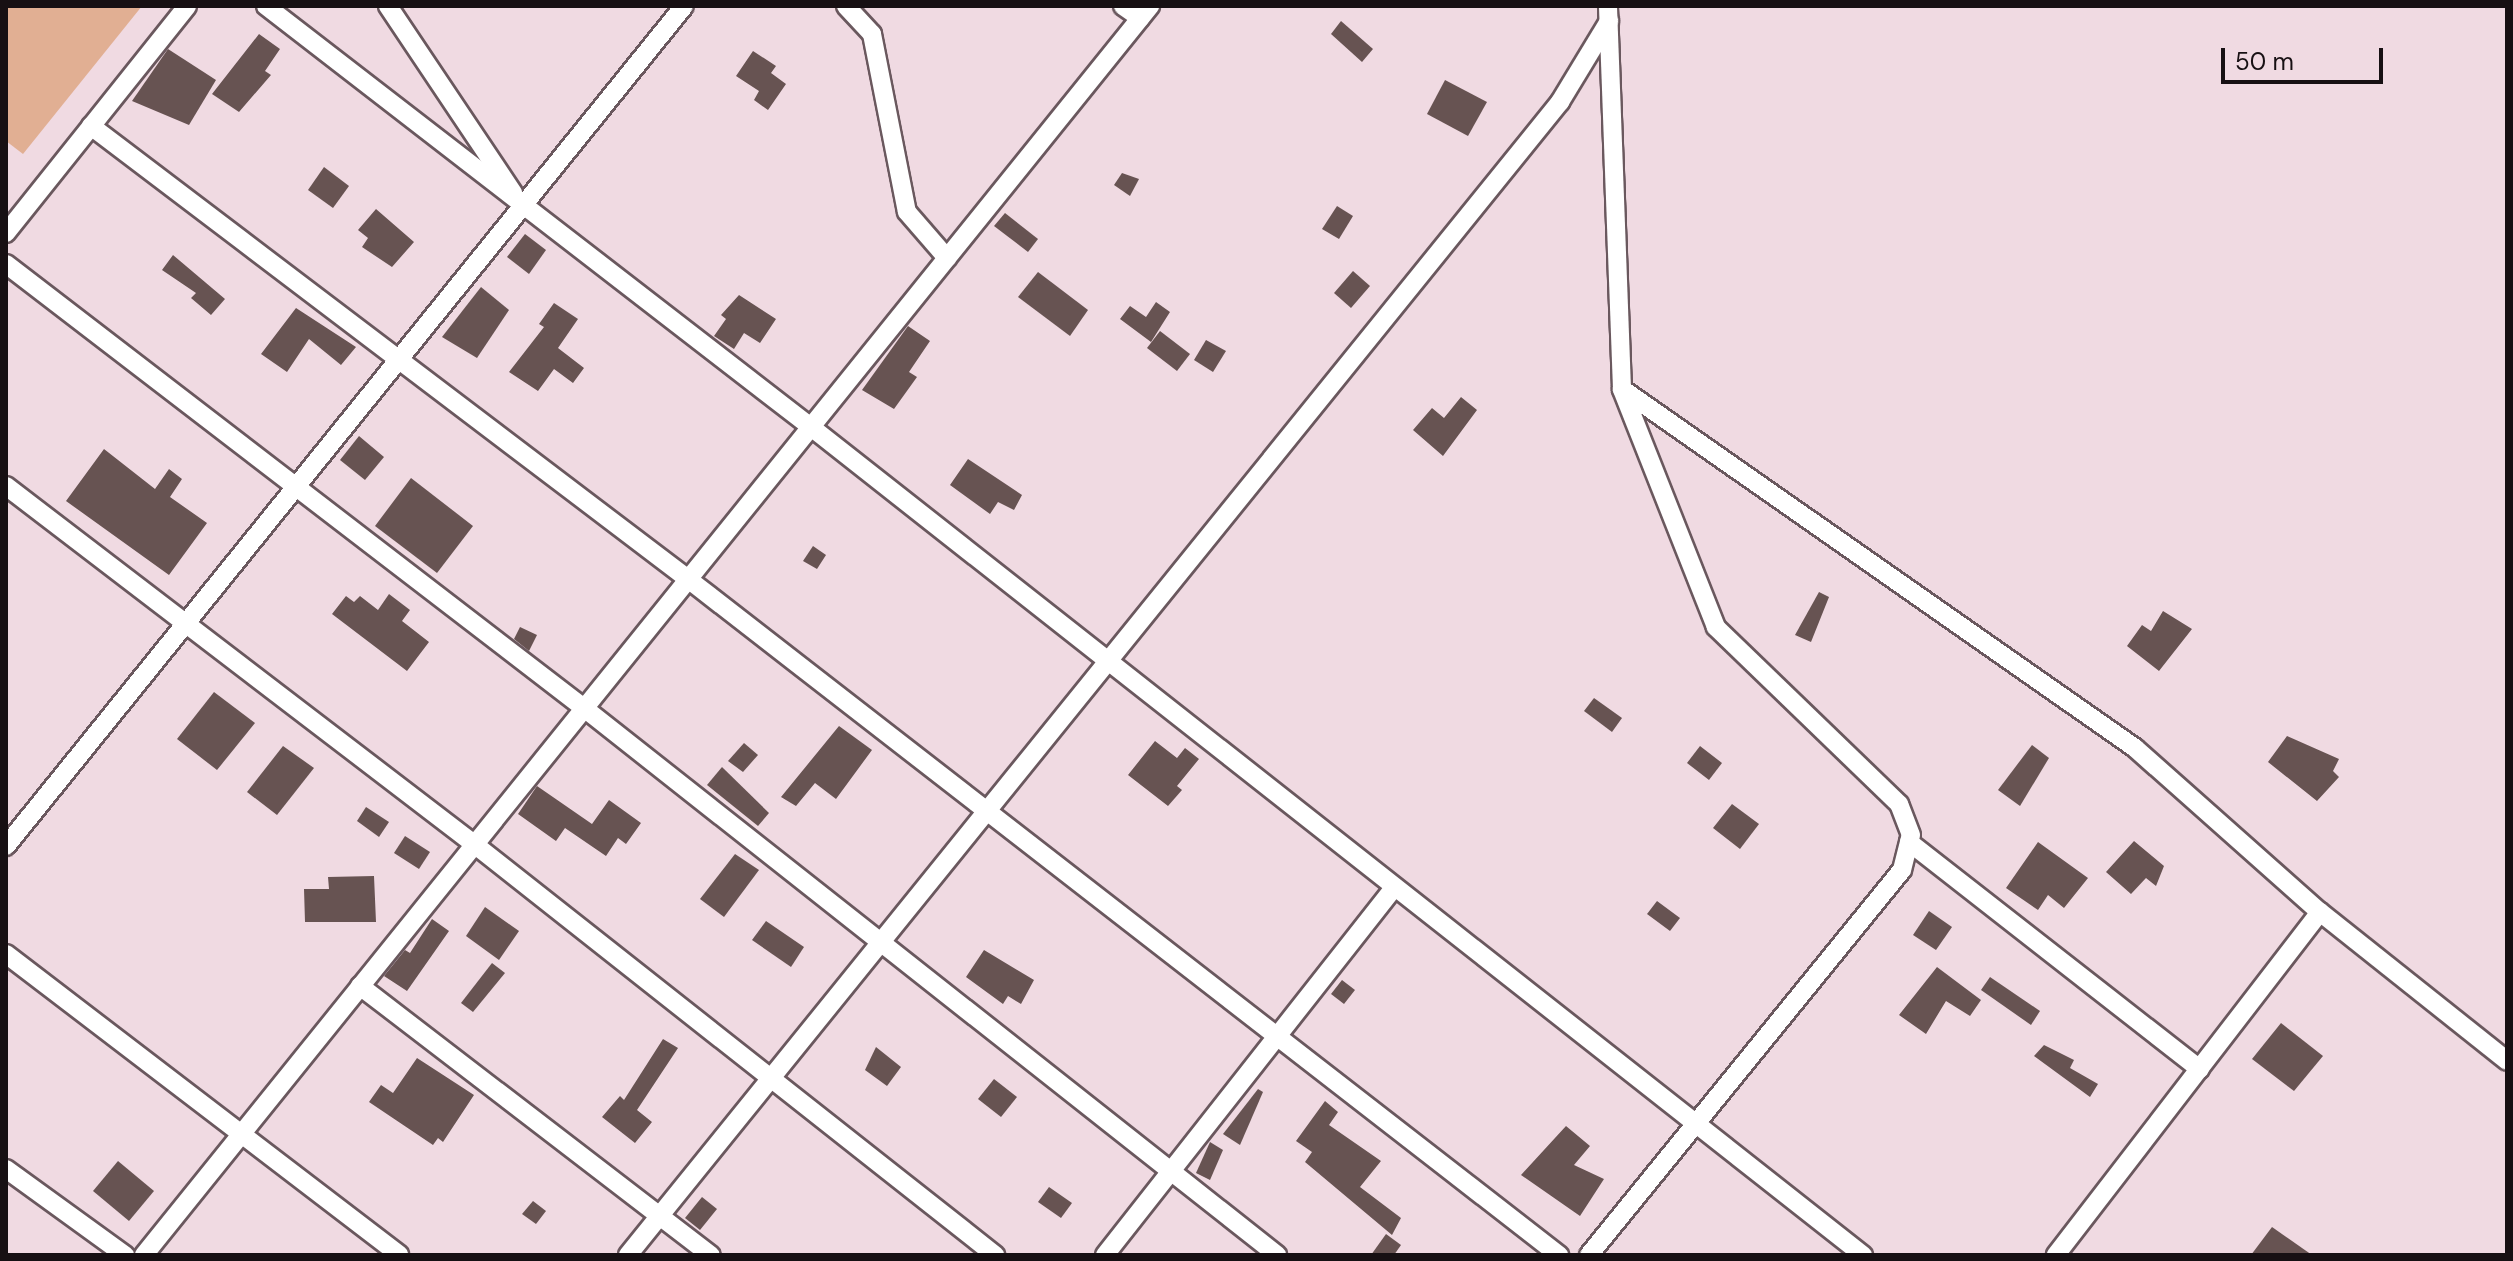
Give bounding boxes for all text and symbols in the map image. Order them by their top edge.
scale bar [2225,32,2387,82]
text: 50 m [2235,46,2294,77]

